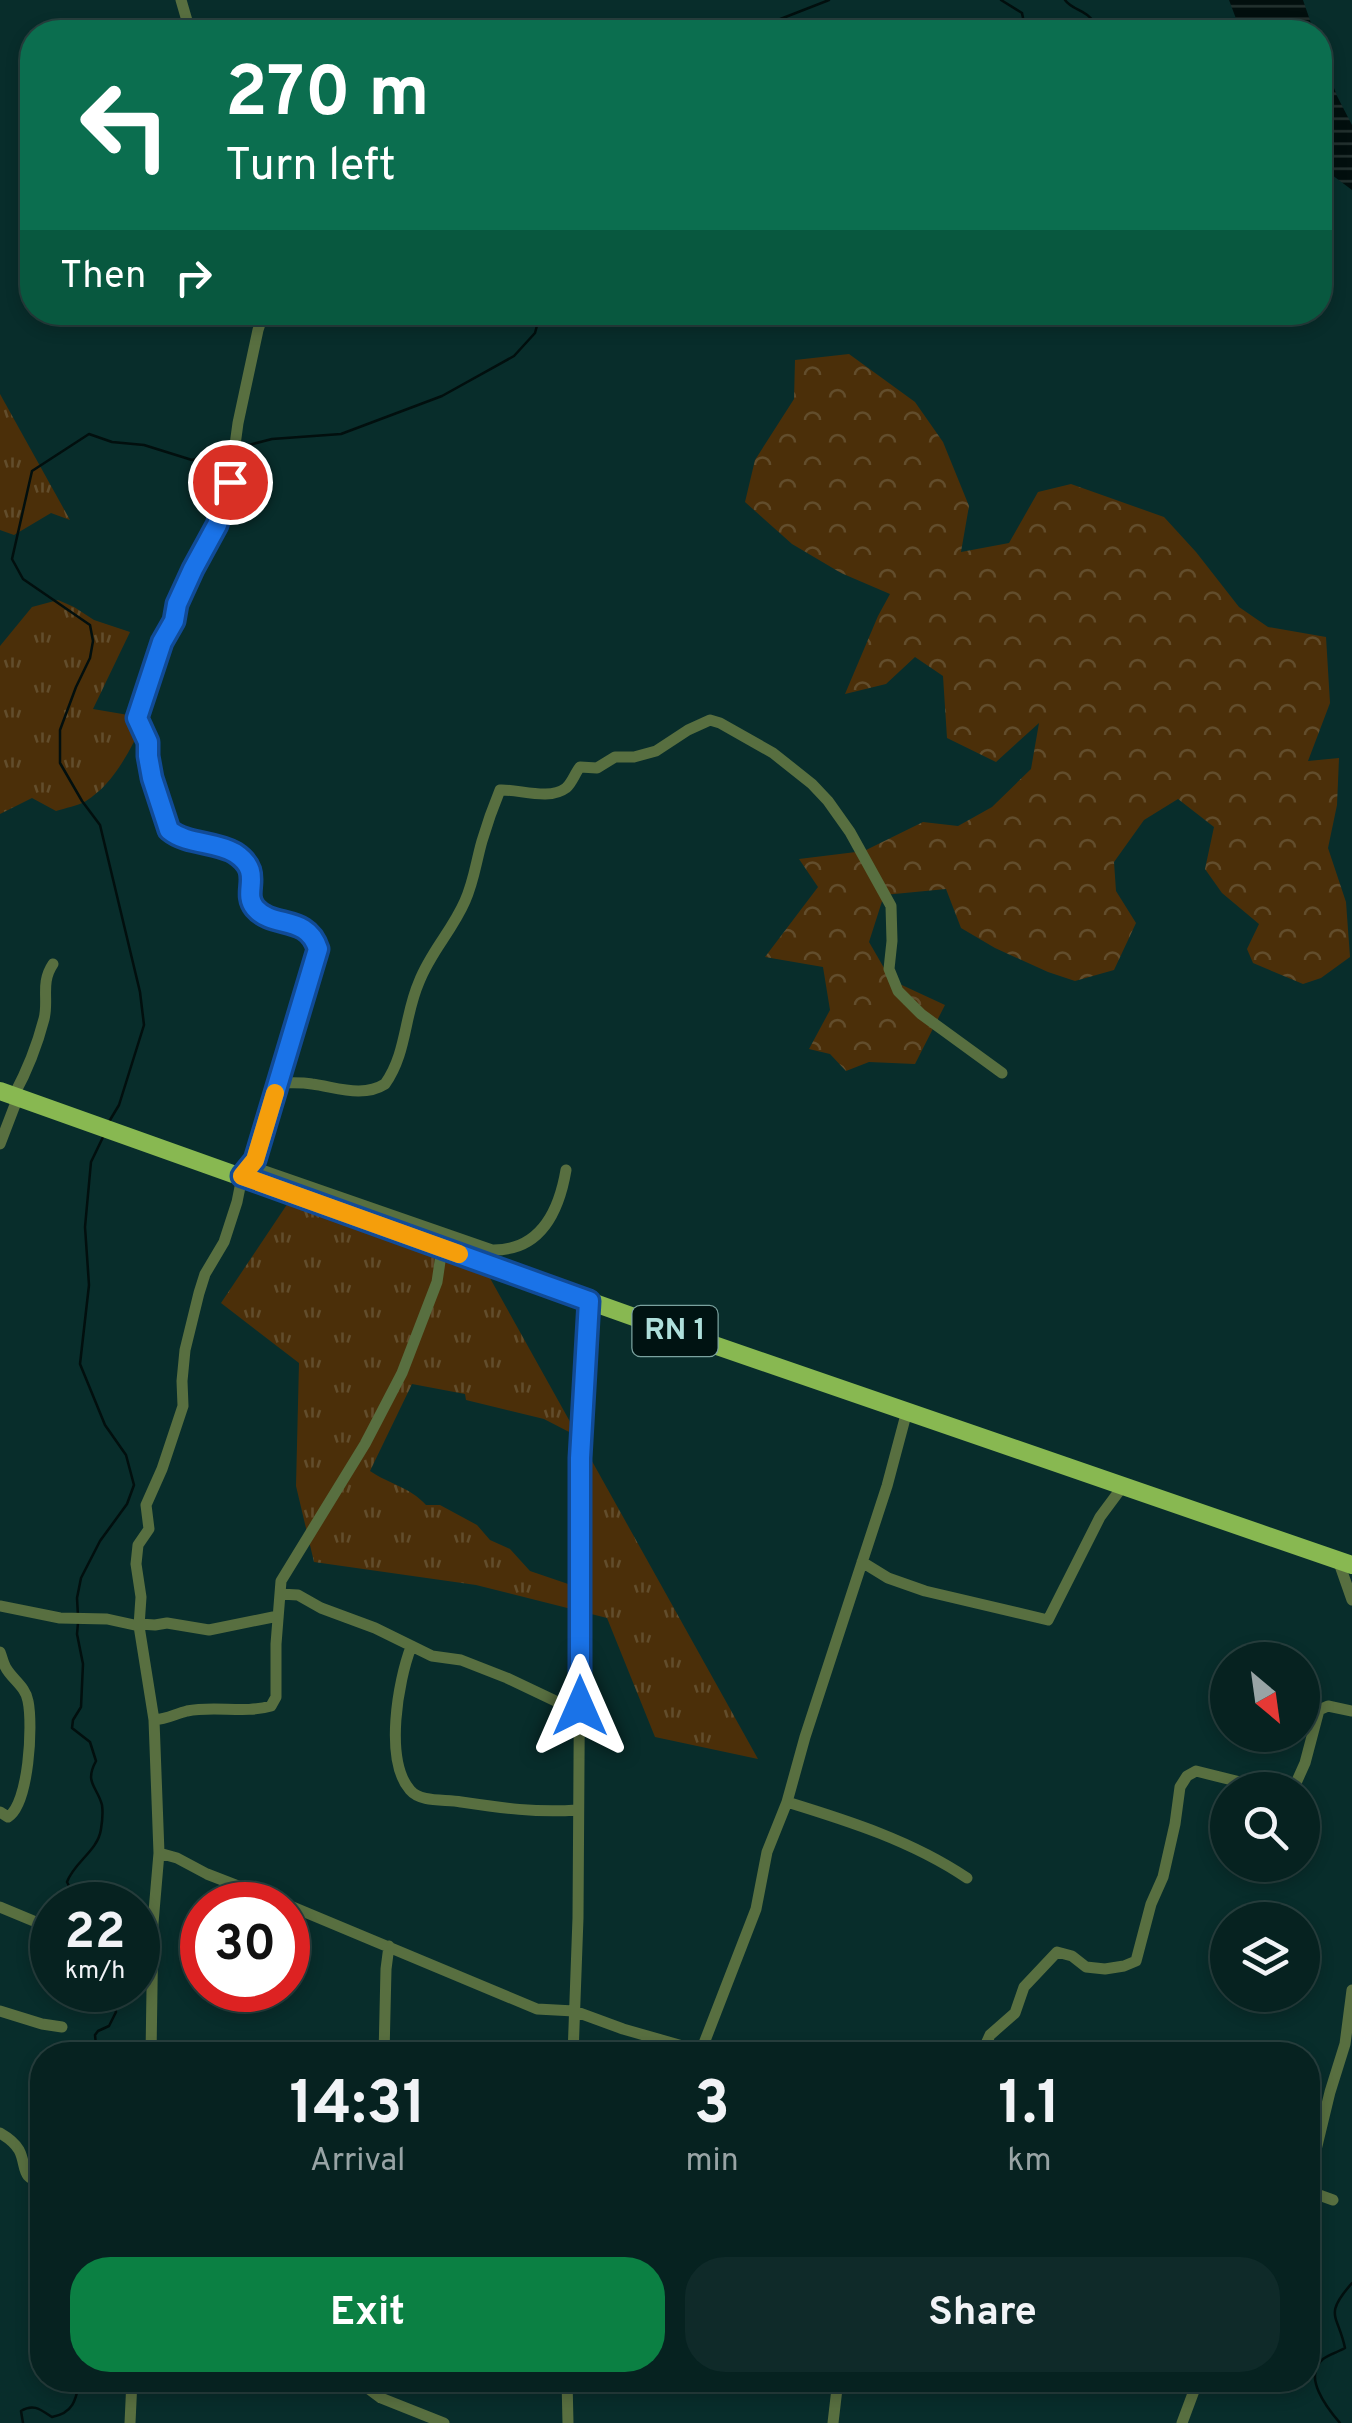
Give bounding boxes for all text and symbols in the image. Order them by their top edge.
text: 270 m [225,52,430,141]
icon: left [60,60,190,190]
text: Turn left [225,139,396,196]
icon: right [166,250,221,305]
text: Then [60,253,146,302]
pin [188,440,273,525]
icon: arrive [203,455,258,510]
road number: RN 1 [632,1306,718,1356]
north arrow [1210,1642,1320,1752]
map controls [1210,1642,1320,2012]
position arrow [528,1654,632,1758]
button: search [1210,1772,1320,1882]
speed limit sign: 30 [180,1882,310,2012]
button: layers [1210,1902,1320,2012]
text: 22 [64,1903,126,1966]
text: km/h [65,1956,125,1988]
text: 14:31 [289,2069,426,2145]
text: 3 [694,2069,730,2145]
text: 1.1 [998,2069,1061,2145]
text: Arrival [310,2142,405,2182]
text: min [685,2142,739,2182]
text: km [1007,2142,1052,2182]
button: Exit [70,2257,665,2372]
button: Share [685,2257,1280,2372]

